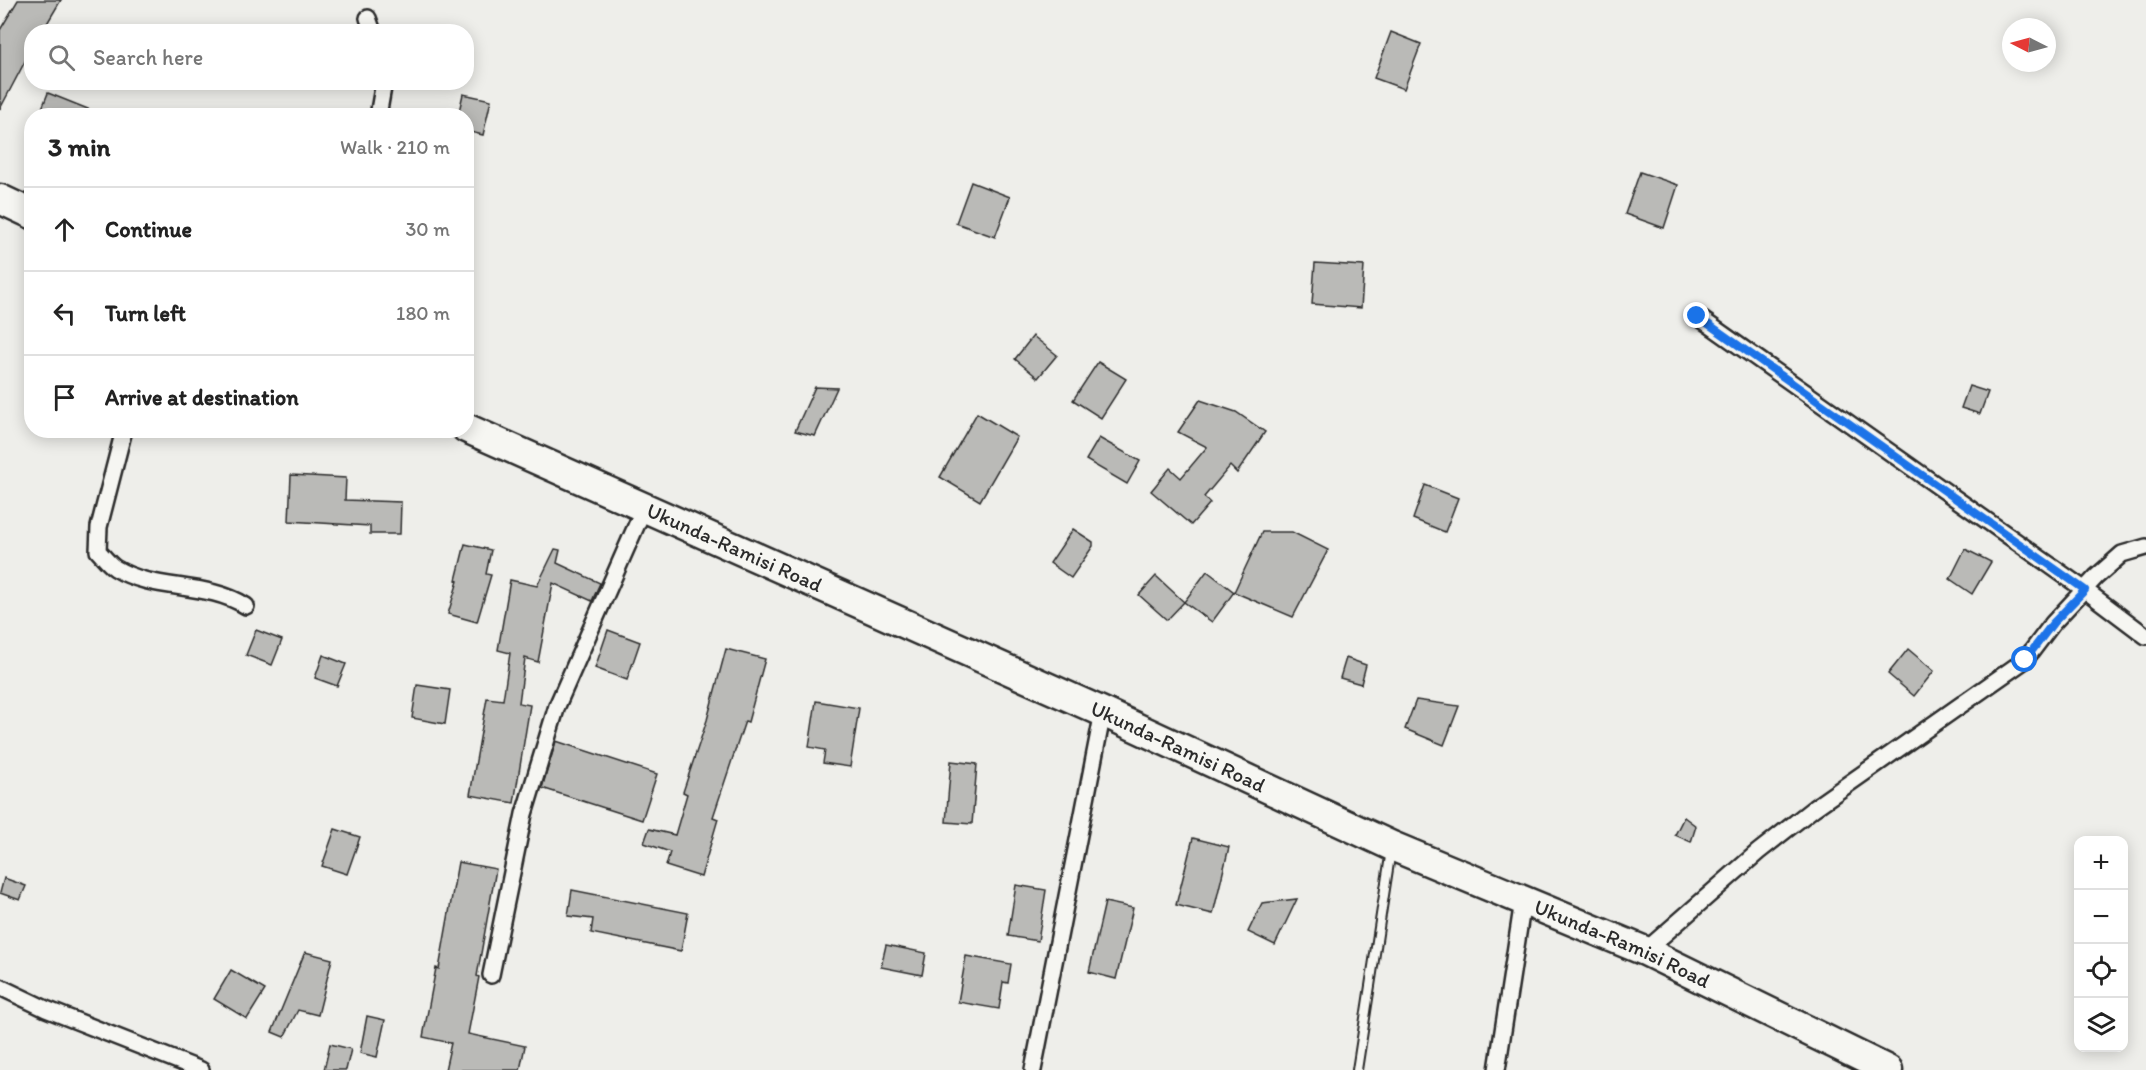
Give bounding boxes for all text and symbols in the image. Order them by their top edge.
north arrow [2002,18,2056,72]
search box [24,24,474,90]
icon: search [45,41,78,74]
text: Search here [93,44,203,71]
text: 3 min [48,131,110,163]
text: Walk · 210 m [340,135,450,159]
icon: ahead [48,213,81,246]
text: Continue [105,216,192,243]
text: 30 m [405,217,450,241]
icon: left [48,297,81,330]
text: Turn left [105,300,186,327]
text: 180 m [396,301,450,325]
route end [1683,302,1709,328]
icon: arrive [48,381,81,414]
text: Arrive at destination [105,384,299,411]
street label: Ukunda-Ramisi Road [643,497,827,598]
route start [2011,646,2037,672]
street label: Ukunda-Ramisi Road [1087,695,1270,798]
map controls [2074,836,2128,1052]
button: + [2074,836,2128,890]
button: − [2074,890,2128,944]
street label: Ukunda-Ramisi Road [1531,893,1715,993]
button: locate [2074,944,2128,998]
button: layers [2074,998,2128,1052]

